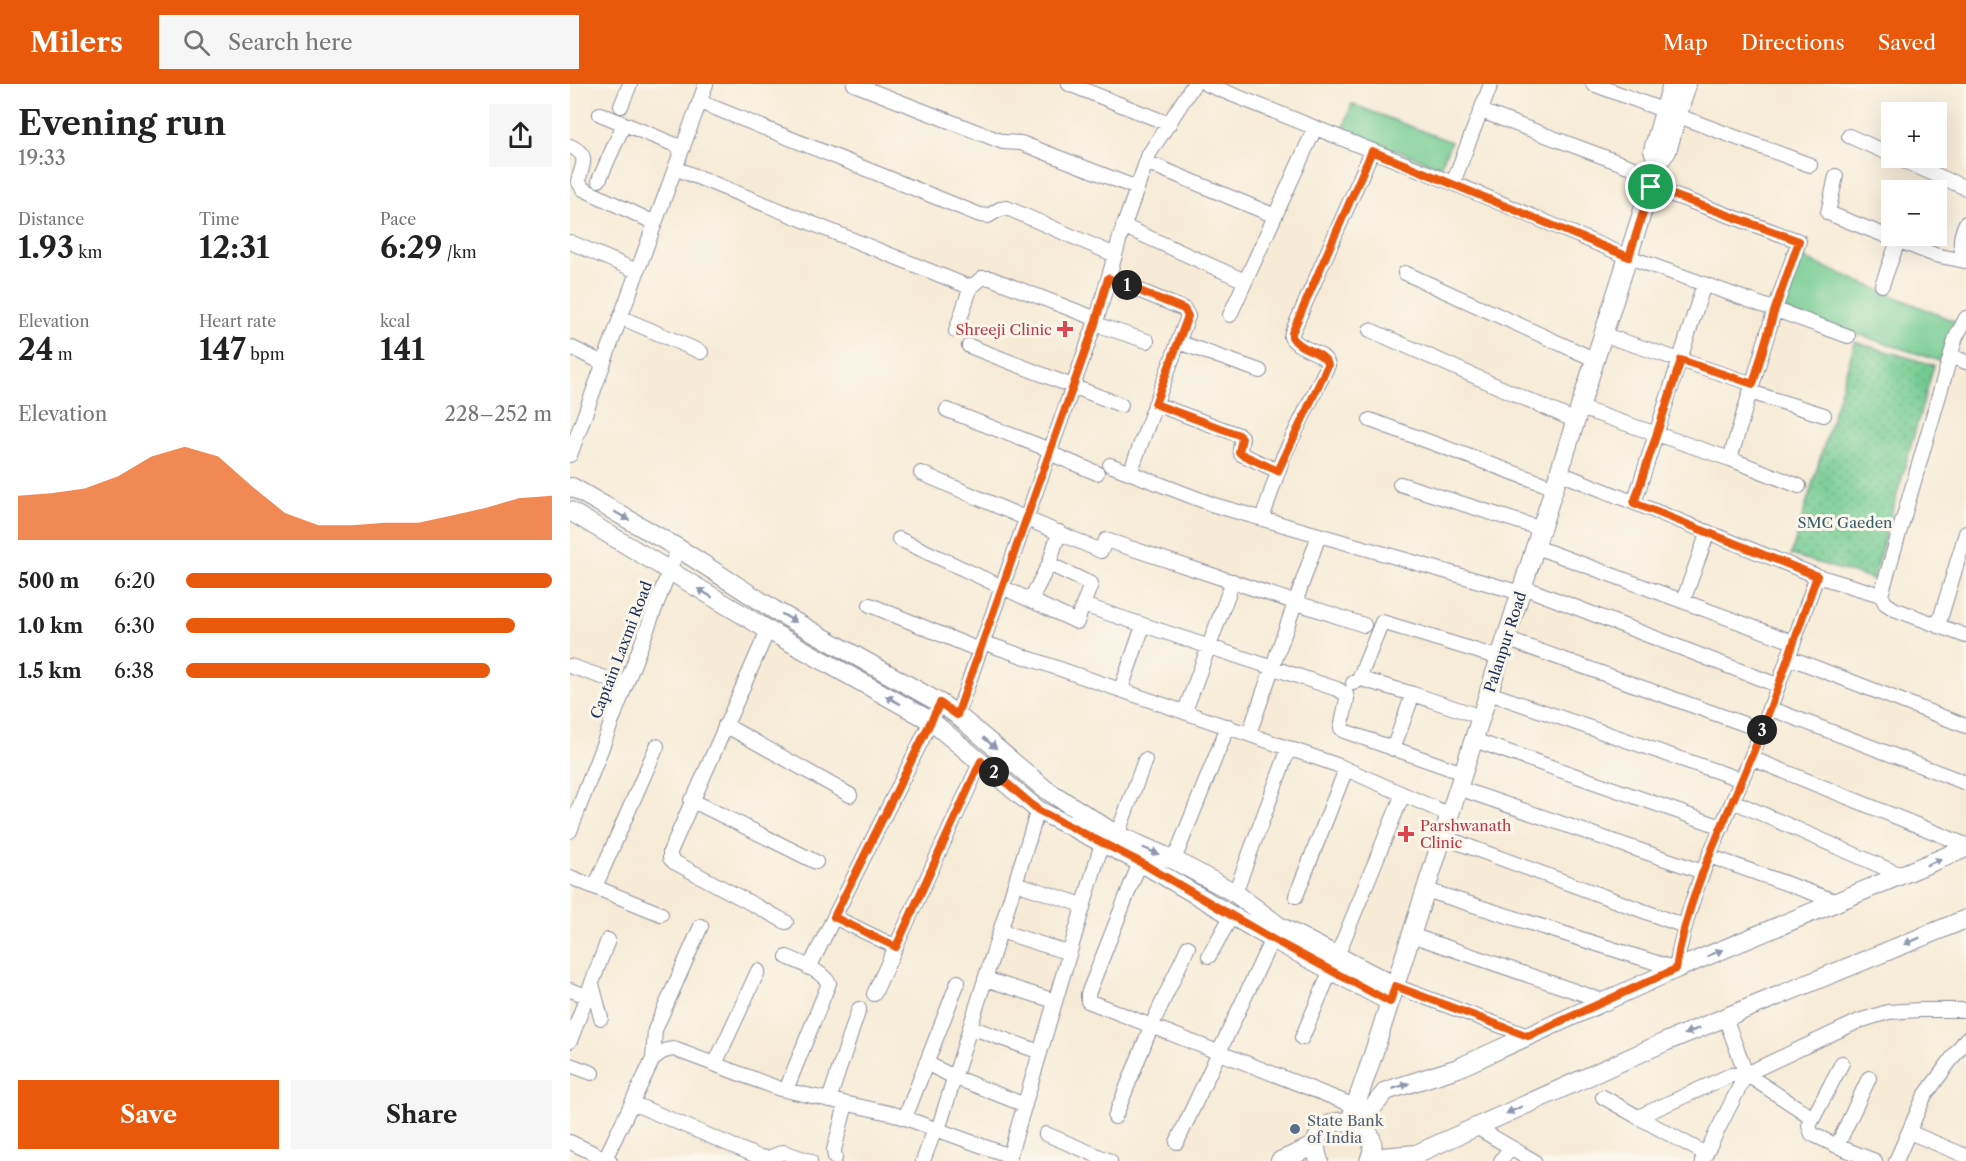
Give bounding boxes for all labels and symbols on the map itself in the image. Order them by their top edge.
pin [1625,161,1676,212]
pin: 1 [1112,270,1142,300]
place label: Shreeji Clinic [955,320,1052,339]
marker: Shreeji Clinic [1056,320,1074,338]
one-way arrow [614,511,631,521]
park label: SMC Gaeden [1798,513,1893,532]
street label: Captain Laxmi Road [586,578,656,722]
one-way arrow [697,588,713,599]
street label: Palanpur Road [1480,589,1530,695]
one-way arrow [781,613,798,623]
one-way arrow [884,695,901,705]
pin: 3 [1747,715,1777,745]
one-way arrow [982,736,998,749]
pin: 2 [979,757,1009,787]
place label: Parshwanath Clinic [1420,816,1512,852]
marker: Parshwanath Clinic [1397,825,1415,843]
one-way arrow [1142,846,1160,856]
one-way arrow [1925,857,1943,866]
one-way arrow [1903,937,1921,946]
one-way arrow [1707,948,1725,958]
one-way arrow [1683,1026,1701,1036]
one-way arrow [1392,1081,1410,1090]
one-way arrow [1505,1105,1523,1115]
place label: State Bank of India [1307,1111,1385,1147]
marker: State Bank of India [1288,1122,1302,1136]

